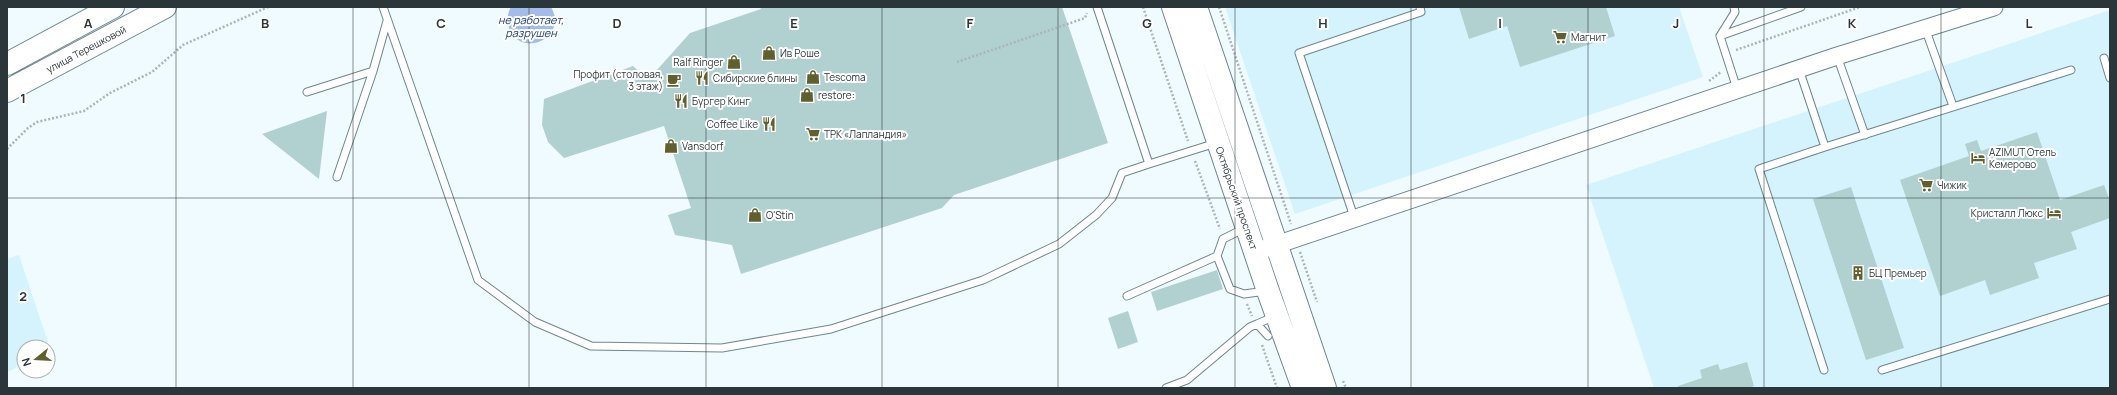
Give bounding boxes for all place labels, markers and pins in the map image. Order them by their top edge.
supermarket icon: Магнит [1552,29,1568,45]
place label: Магнит [1571,30,1606,44]
shop icon: Ив Роше [761,45,777,61]
place label: Ив Роше [780,46,820,60]
shop icon: Ralf Ringer [726,54,742,70]
place label: Ralf Ringer [673,55,723,69]
place label: Профит (столовая, 3 этаж) [573,67,663,93]
shop icon: Tescoma [805,69,821,85]
restaurant icon: Сибирские блины [694,70,710,86]
place label: Tescoma [824,70,866,84]
place label: Сибирские блины [713,71,797,85]
cafe icon: Профит (столовая, 3 этаж) [666,72,682,88]
shop icon: restore: [799,87,815,103]
place label: restore: [818,88,855,102]
restaurant icon: Бургер Кинг [673,93,689,109]
place label: Бургер Кинг [692,94,750,108]
restaurant icon: Coffee Like [761,116,777,132]
place label: Coffee Like [707,117,758,131]
supermarket icon: ТРК «Лапландия» [805,126,821,142]
place label: ТРК «Лапландия» [824,127,907,141]
shop icon: Vansdorf [663,138,679,154]
place label: Vansdorf [682,139,724,153]
place label: AZIMUT Отель Кемерово [1989,145,2056,171]
hotel icon: AZIMUT Отель Кемерово [1970,150,1986,166]
supermarket icon: Чижик [1918,177,1934,193]
place label: Чижик [1937,178,1968,192]
hotel icon: Кристалл Люкс [2046,205,2062,221]
place label: Кристалл Люкс [1971,206,2043,220]
shop icon: O'Stin [747,207,763,223]
place label: O'Stin [766,208,794,222]
building icon: БЦ Премьер [1850,265,1866,281]
place label: БЦ Премьер [1869,266,1927,280]

